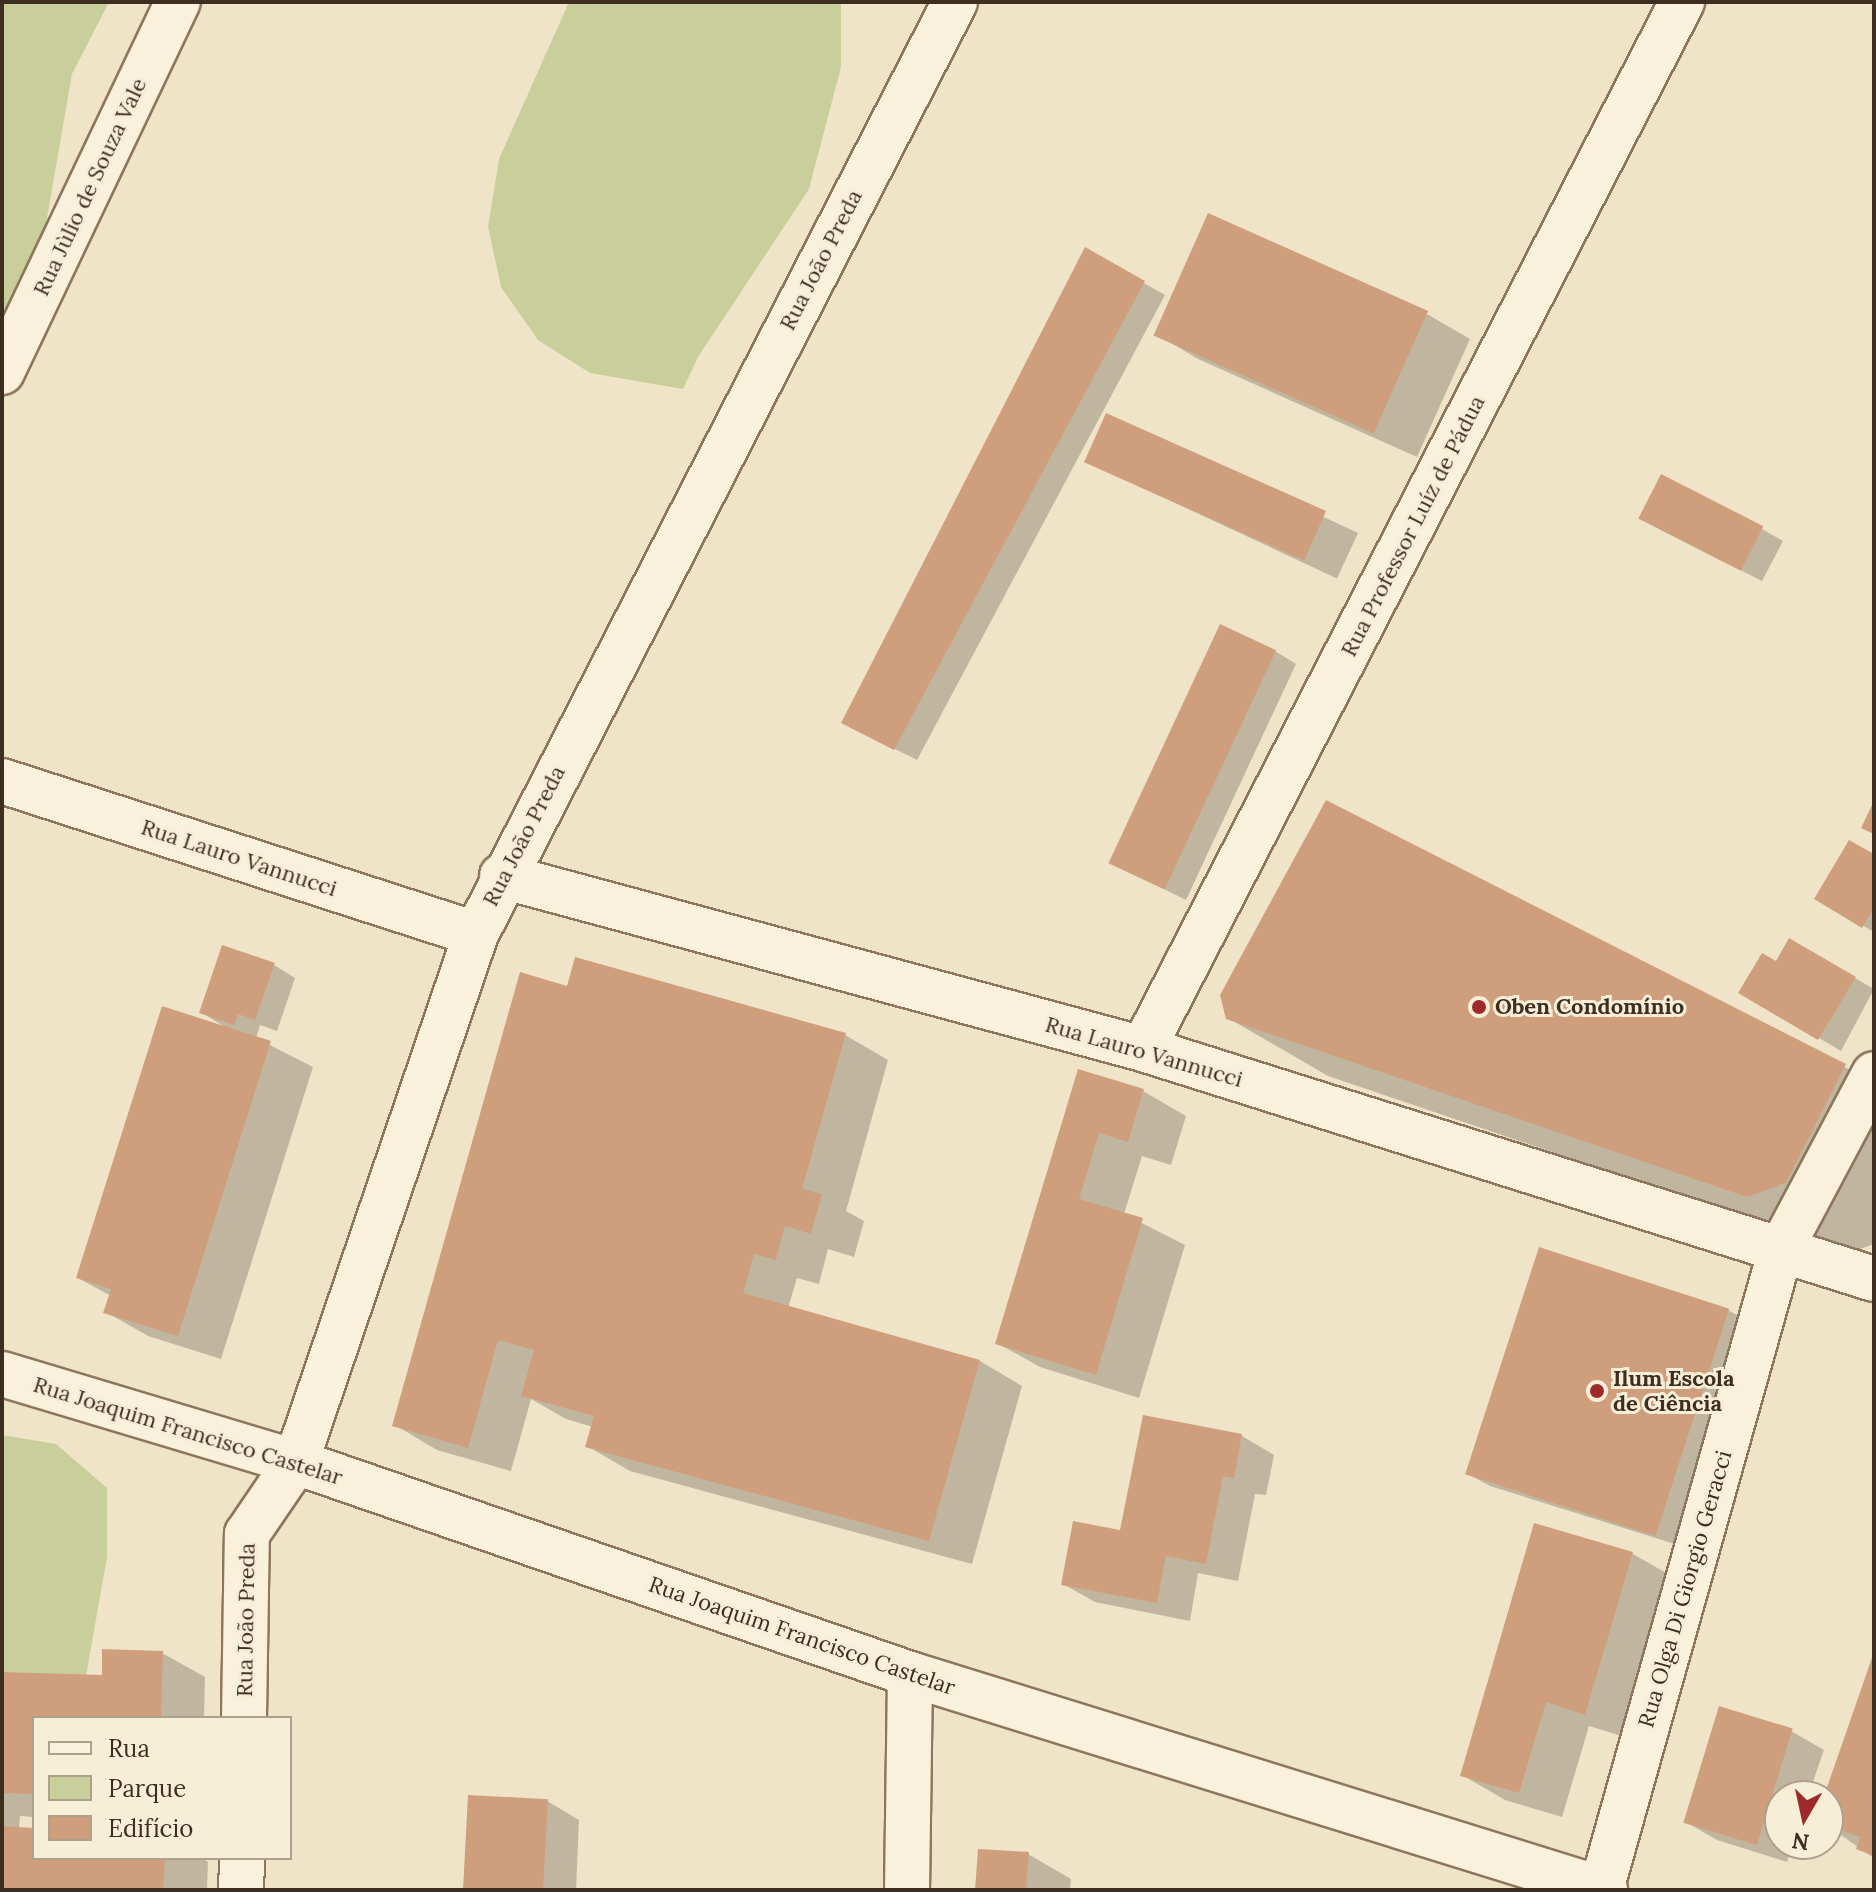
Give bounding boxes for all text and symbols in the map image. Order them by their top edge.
street label: Rua Jùlio de Souza Vale [28,74,152,300]
street label: Rua João Preda [774,185,868,335]
street label: Rua Professor Luíz de Pádua [1336,391,1490,661]
street label: Rua João Preda [477,761,571,911]
street label: Rua Lauro Vannucci [138,814,340,902]
place label: Oben Condomínio [1495,994,1684,1020]
marker: Oben Condomínio [1470,998,1488,1016]
street label: Rua Lauro Vannucci [1042,1011,1246,1093]
place label: Ilum Escola de Ciência [1613,1365,1734,1416]
street label: Rua Joaquim Francisco Castelar [30,1371,346,1491]
marker: Ilum Escola de Ciência [1588,1382,1606,1400]
street label: Rua Olga Di Giorgio Geracci [1633,1448,1737,1730]
street label: Rua João Preda [231,1543,261,1697]
street label: Rua Joaquim Francisco Castelar [645,1571,959,1701]
legend [32,1716,292,1860]
text: Rua [108,1733,150,1764]
text: Parque [108,1773,186,1804]
north arrow [1764,1780,1844,1860]
text: Edifício [108,1813,193,1844]
text: N [1790,1827,1811,1857]

